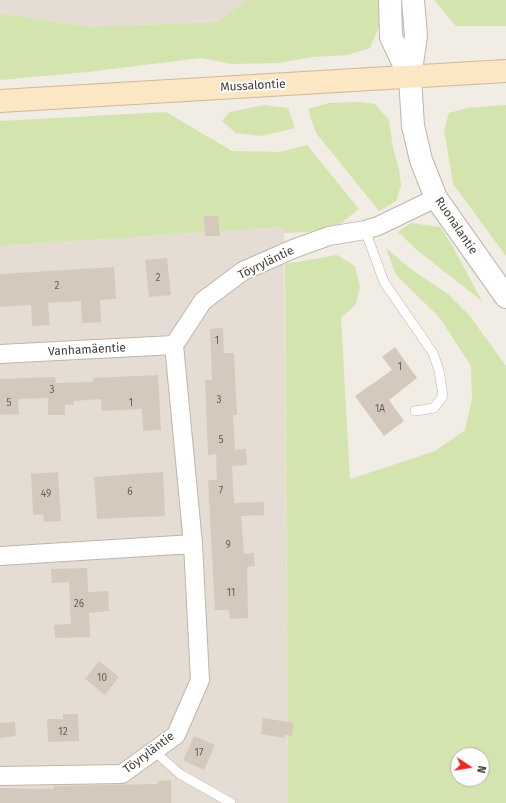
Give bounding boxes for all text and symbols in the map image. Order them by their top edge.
street label: Mussalontie [220,77,286,95]
street label: Ruonalantie [432,195,480,257]
street label: Töyryläntie [236,243,296,283]
house number: 2 [156,272,160,284]
house number: 2 [55,280,59,292]
house number: 1 [215,335,219,347]
street label: Vanhamäentie [48,341,126,359]
house number: 1 [398,361,402,373]
house number: 3 [50,384,54,396]
house number: 3 [217,394,221,406]
house number: 5 [6,397,12,409]
house number: 1 [129,397,133,409]
house number: 1A [375,403,385,415]
house number: 5 [218,434,224,446]
house number: 7 [219,485,223,497]
house number: 6 [127,486,133,498]
house number: 49 [41,488,51,500]
house number: 9 [225,539,231,551]
house number: 11 [227,587,235,599]
house number: 26 [74,598,84,610]
house number: 10 [97,672,107,684]
house number: 12 [58,726,68,738]
street label: Töyryläntie [121,729,177,777]
house number: 17 [195,747,203,759]
north arrow [450,747,490,787]
text: N [474,764,488,774]

